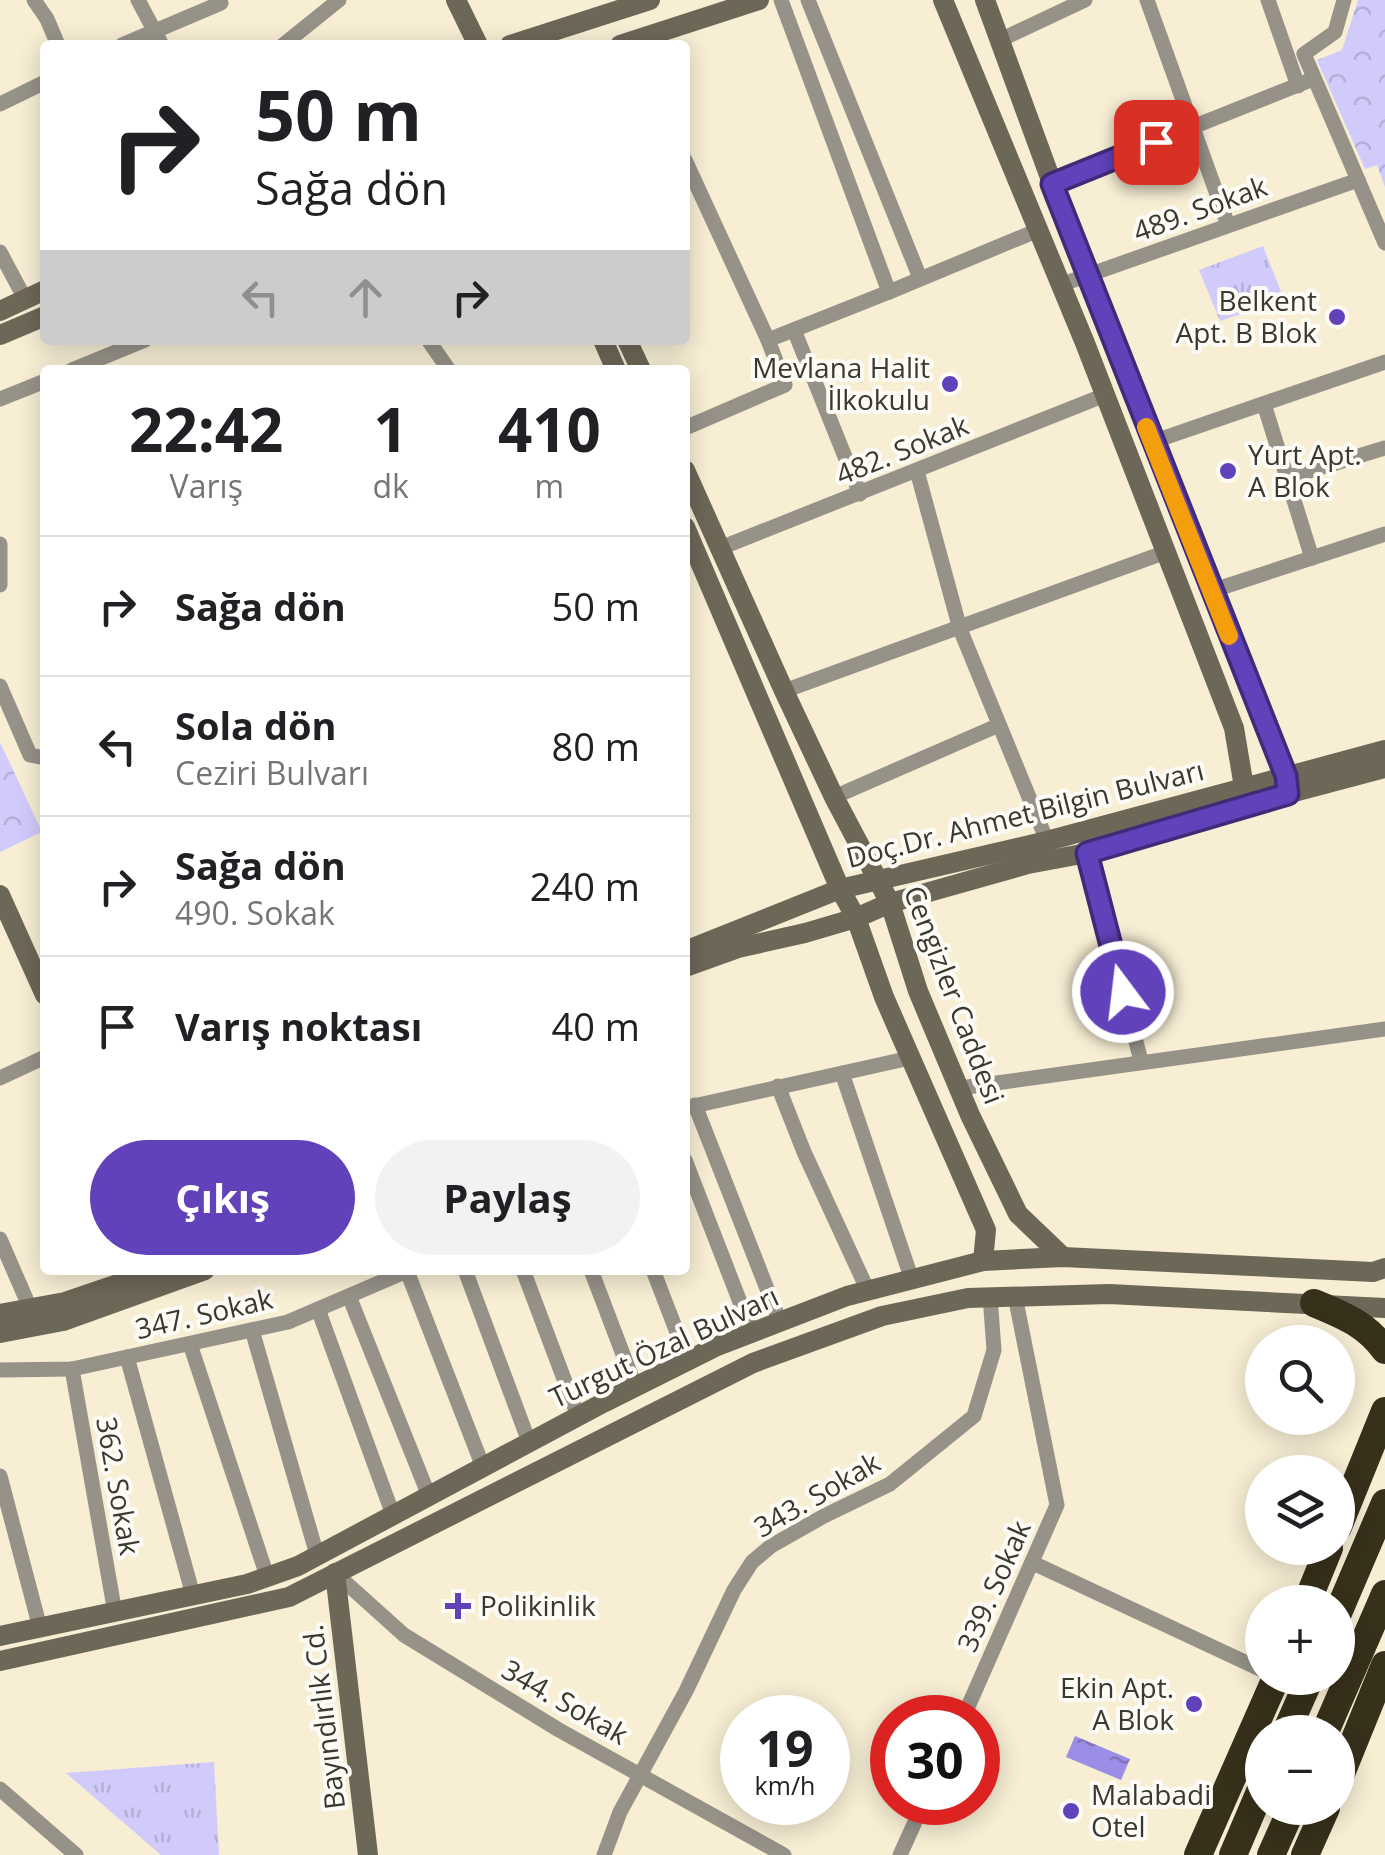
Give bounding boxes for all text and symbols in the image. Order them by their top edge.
text: 50 m [255,66,422,162]
icon: right [90,80,220,210]
pin [1114,100,1199,185]
icon: arrive [1129,115,1184,170]
text: Sağa dön [255,157,448,218]
street label: 489. Sokak [1127,166,1272,250]
icon: left [233,270,288,325]
icon: ahead [338,270,393,325]
icon: right [443,270,498,325]
place label: Belkent Apt. B Blok [1175,281,1317,351]
marker: Belkent Apt. B Blok [1326,306,1348,328]
place label: Mevlana Halit İlkokulu [752,348,930,418]
marker: Mevlana Halit İlkokulu [939,373,961,395]
text: 22:42 [129,388,283,470]
text: 1 [374,388,408,470]
text: 410 [498,388,601,470]
street label: 482. Sokak [830,405,974,493]
place label: Yurt Apt. A Blok [1248,435,1362,505]
marker: Yurt Apt. A Blok [1217,460,1239,482]
text: Varış [170,464,243,507]
text: dk [373,464,409,507]
text: m [535,464,564,507]
icon: right [90,579,145,634]
text: Sağa dön [175,580,346,632]
text: 50 m [551,580,640,632]
text: Sola dön [175,699,336,751]
icon: left [90,719,145,774]
text: 80 m [551,720,640,772]
street label: Doç.Dr. Ahmet Bilgin Bulvarı [842,750,1208,876]
text: Ceziri Bulvarı [175,751,369,794]
text: Sağa dön [175,839,346,891]
icon: right [90,859,145,914]
text: 240 m [530,860,640,912]
street label: Cengizler Caddesi [896,880,1014,1109]
text: 490. Sokak [175,891,335,934]
position arrow [1071,940,1175,1044]
icon: arrive [90,999,145,1054]
text: Varış noktası [175,1000,422,1052]
text: 40 m [551,1000,640,1052]
button: Çıkış [90,1140,355,1255]
button: Paylaş [375,1140,640,1255]
street label: Turgut Özal Bulvarı [543,1276,784,1416]
street label: 347. Sokak [131,1279,276,1347]
map controls [1245,1325,1355,1825]
button: search [1245,1325,1355,1435]
street label: 362. Sokak [88,1414,150,1558]
street label: 343. Sokak [746,1443,887,1546]
button: layers [1245,1455,1355,1565]
street label: 339. Sokak [947,1514,1039,1657]
button: + [1245,1585,1355,1695]
place label: Polikinlik [480,1586,596,1624]
marker: Polikinlik [445,1593,471,1619]
street label: Bayındırlık Cd. [293,1623,353,1812]
street label: 344. Sokak [495,1650,636,1753]
place label: Ekin Apt. A Blok [1060,1668,1174,1738]
marker: Ekin Apt. A Blok [1183,1693,1205,1715]
speed limit sign: 30 [870,1695,1000,1825]
text: 19 [756,1714,814,1782]
button: − [1245,1715,1355,1825]
text: km/h [755,1768,815,1802]
place label: Malabadi Otel [1091,1775,1211,1845]
marker: Malabadi Otel [1060,1800,1082,1822]

